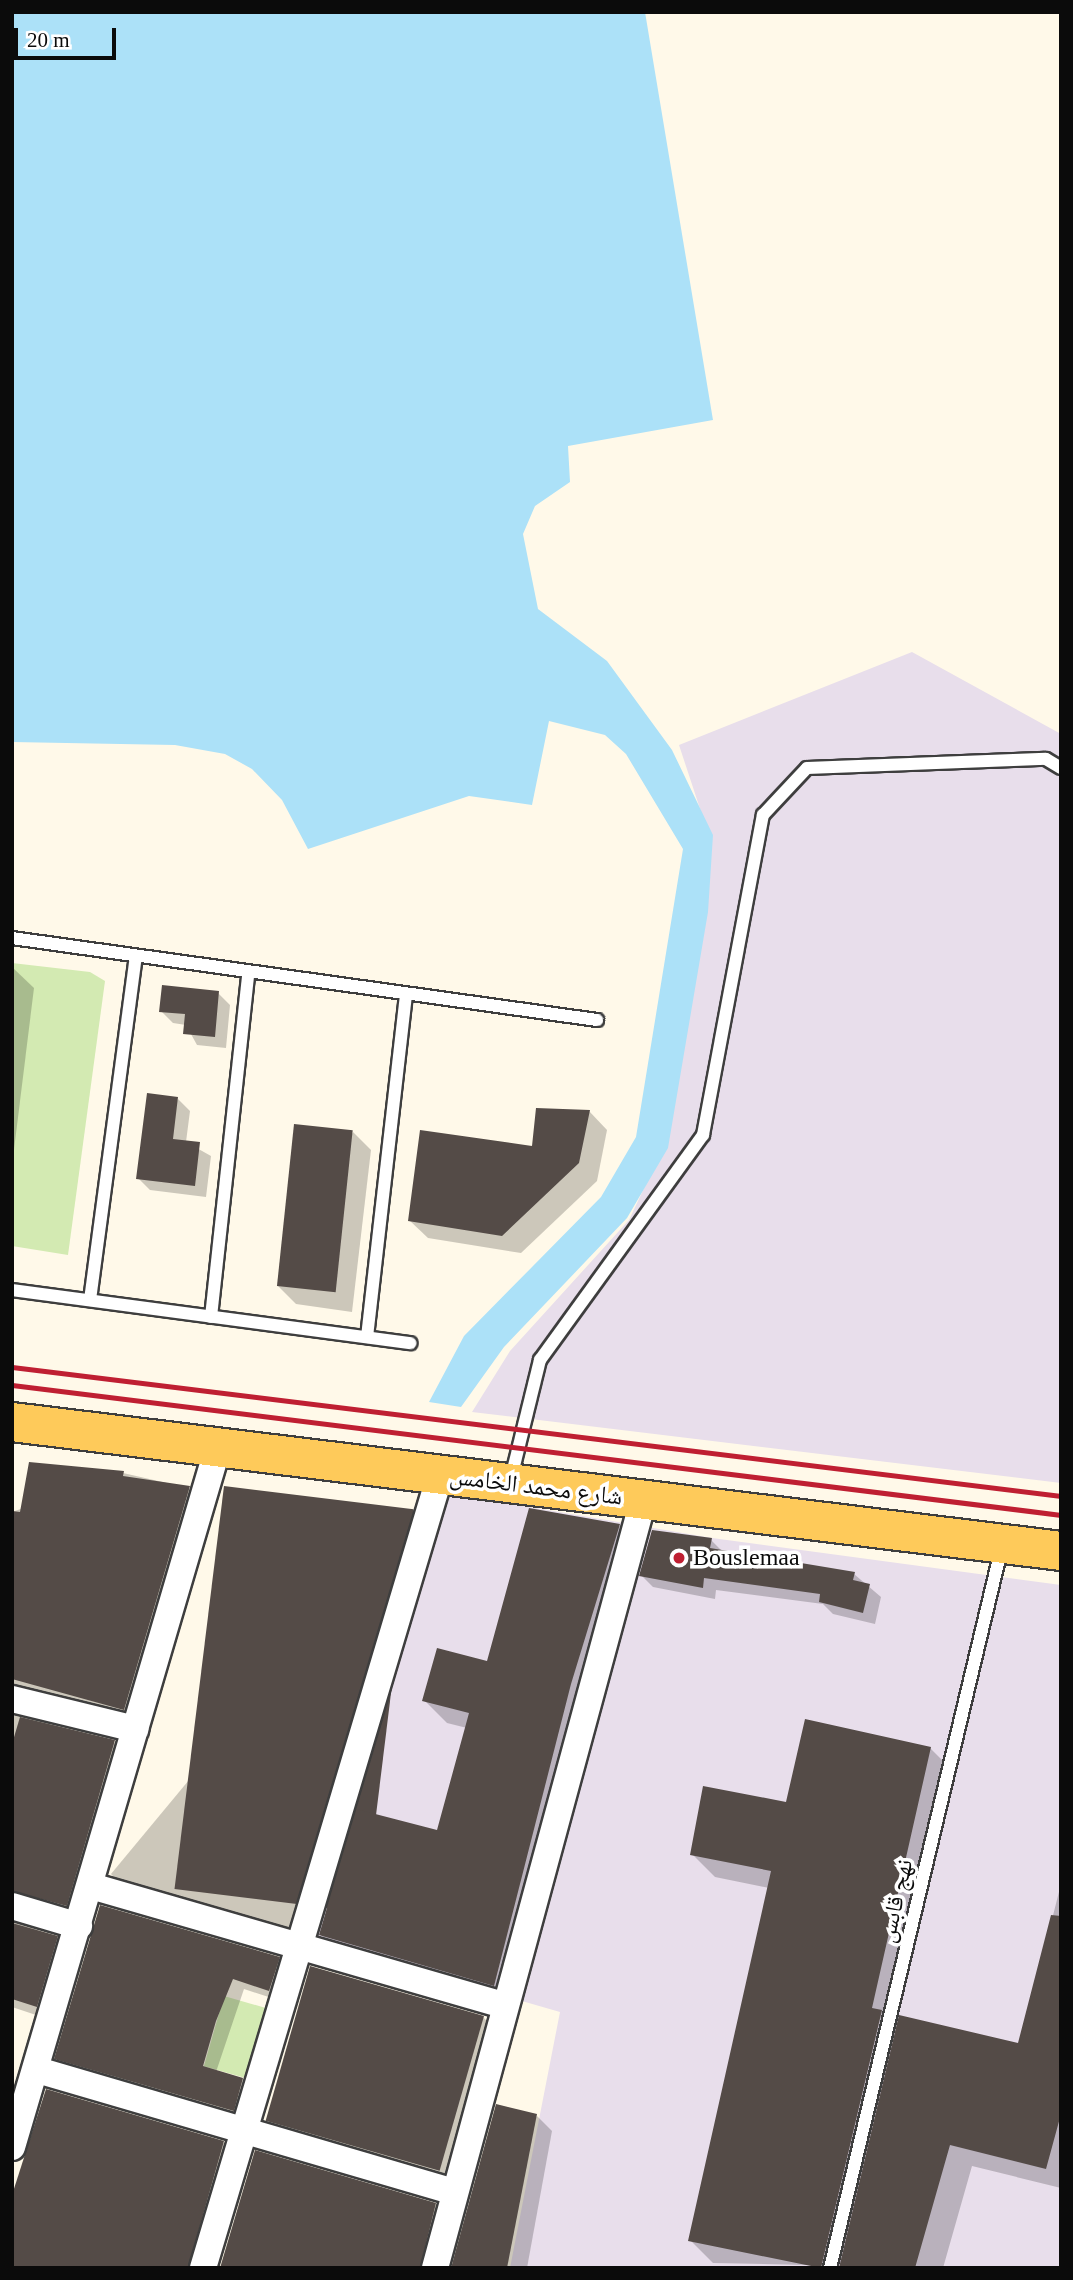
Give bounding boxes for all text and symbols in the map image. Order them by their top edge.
scale bar [18,14,119,58]
text: 20 m [27,28,70,52]
street label: شارع محمد الخامس [448,1462,624,1512]
place label: Bouslemaa [693,1544,800,1572]
marker: Bouslemaa [671,1550,687,1566]
street label: نهج قابس [872,1856,920,1946]

